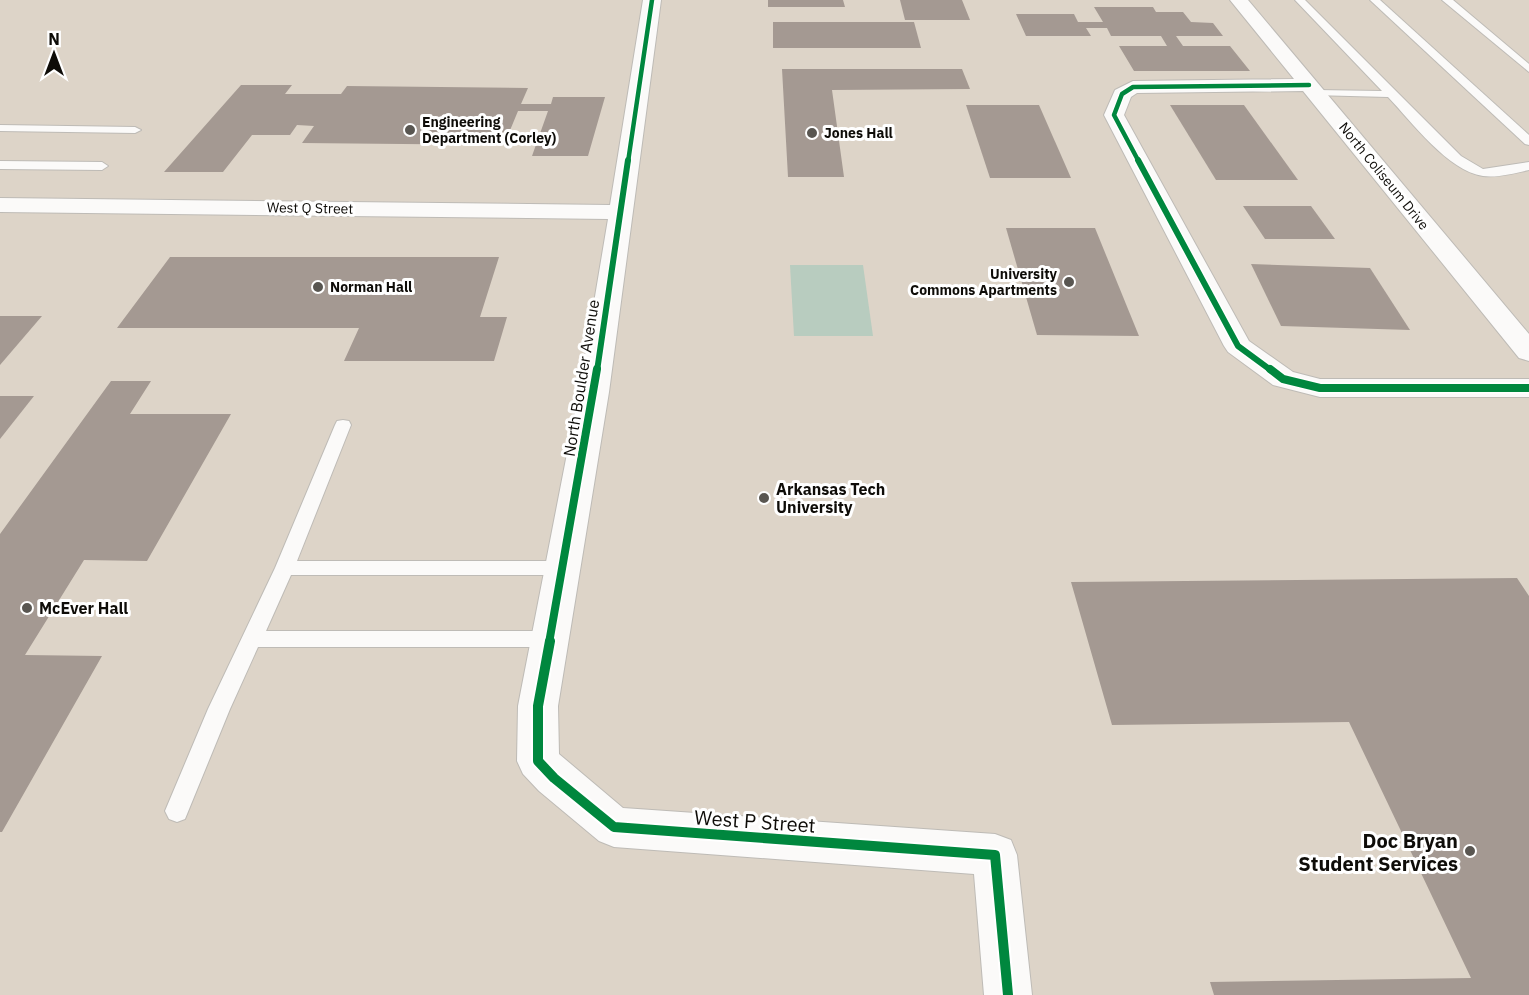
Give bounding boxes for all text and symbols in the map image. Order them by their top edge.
north arrow [24,24,84,84]
text: N [48,29,60,49]
place label: Engineering Department (Corley) [422,113,556,147]
street label: North Coliseum Drive [1335,118,1433,234]
marker: Engineering Department (Corley) [403,123,417,137]
place label: Jones Hall [824,124,893,142]
marker: Jones Hall [805,126,819,140]
street label: West Q Street [267,198,353,218]
place label: University Commons Apartments [910,265,1058,299]
marker: University Commons Apartments [1062,275,1076,289]
place label: Norman Hall [330,278,412,296]
marker: Norman Hall [311,280,325,294]
street label: North Boulder Avenue [559,298,603,458]
place label: Arkansas Tech University [776,479,885,517]
marker: Arkansas Tech University [757,491,771,505]
place label: McEver Hall [39,598,128,618]
marker: McEver Hall [20,601,34,615]
street label: West P Street [693,803,817,839]
place label: Doc Bryan Student Services [1298,827,1458,877]
marker: Doc Bryan Student Services [1463,844,1477,858]

